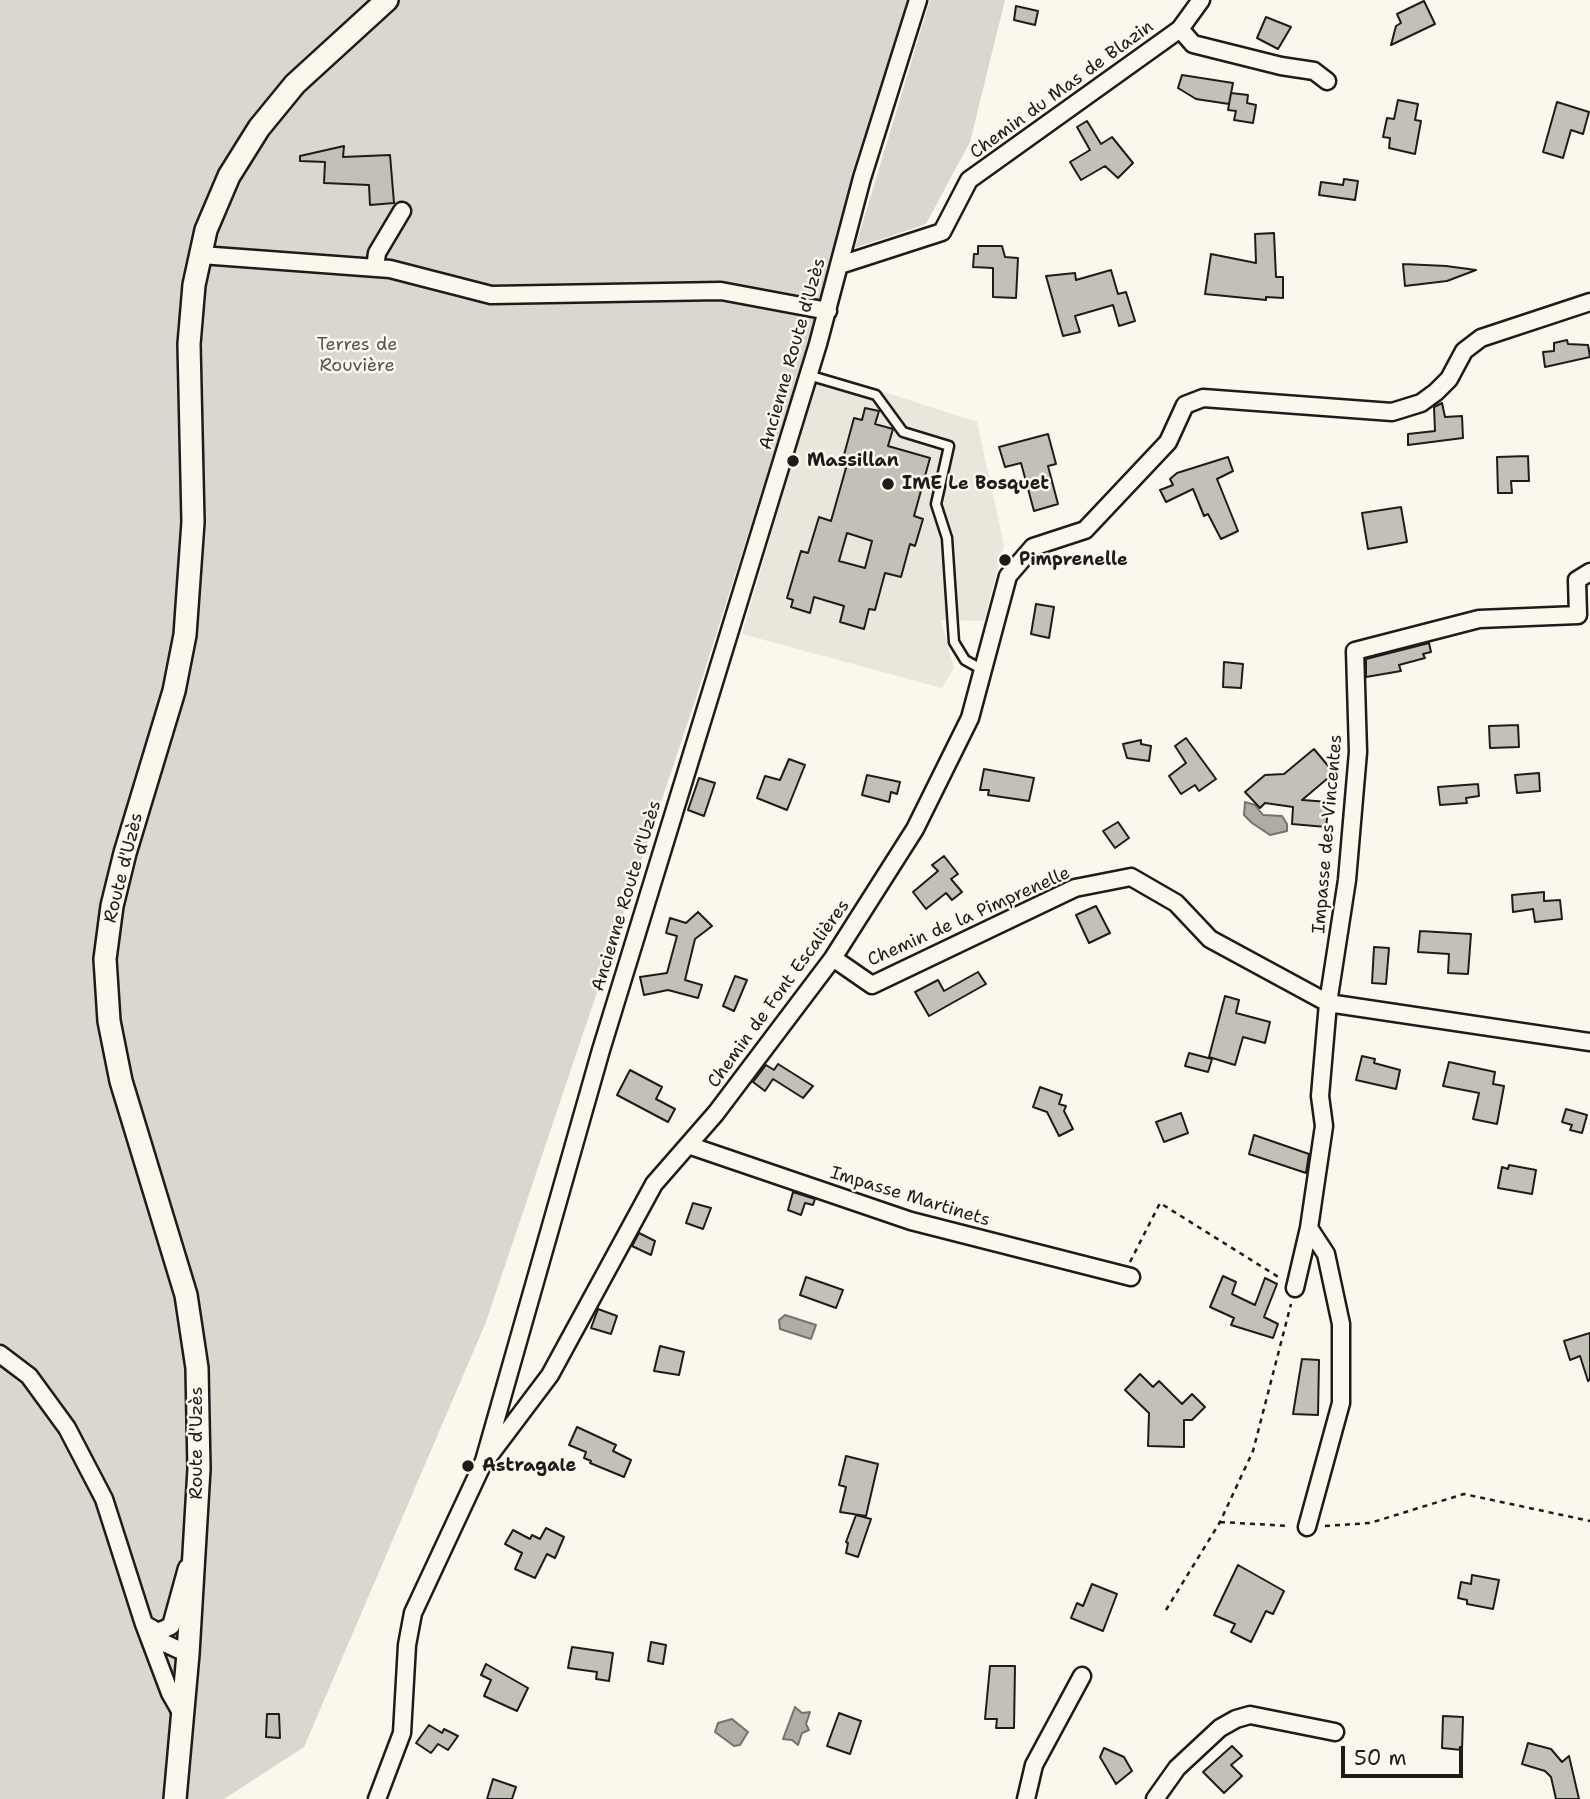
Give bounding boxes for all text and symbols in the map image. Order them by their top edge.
street label: Chemin du Mas de Blazin [966,16,1158,164]
street label: Ancienne Route d'Uzès [755,256,831,452]
park label: Terres de Rouvière [317,334,397,376]
place label: Massillan [807,450,899,472]
marker: Massillan [785,453,801,469]
place label: IME Le Bosquet [902,473,1049,495]
marker: IME Le Bosquet [880,476,896,492]
place label: Pimprenelle [1019,549,1128,571]
marker: Pimprenelle [997,552,1013,568]
street label: Impasse des Vincentes [1309,734,1347,934]
street label: Ancienne Route d'Uzès [588,798,666,994]
street label: Route d'Uzès [100,811,148,925]
street label: Chemin de la Pimprenelle [864,863,1074,971]
street label: Chemin de Font Escalières [703,896,855,1092]
street label: Impasse Martinets [828,1162,992,1232]
street label: Route d'Uzès [186,1387,208,1499]
place label: Astragale [482,1455,576,1477]
marker: Astragale [460,1458,476,1474]
scale bar [1345,1732,1468,1776]
text: 50 m [1354,1744,1407,1772]

